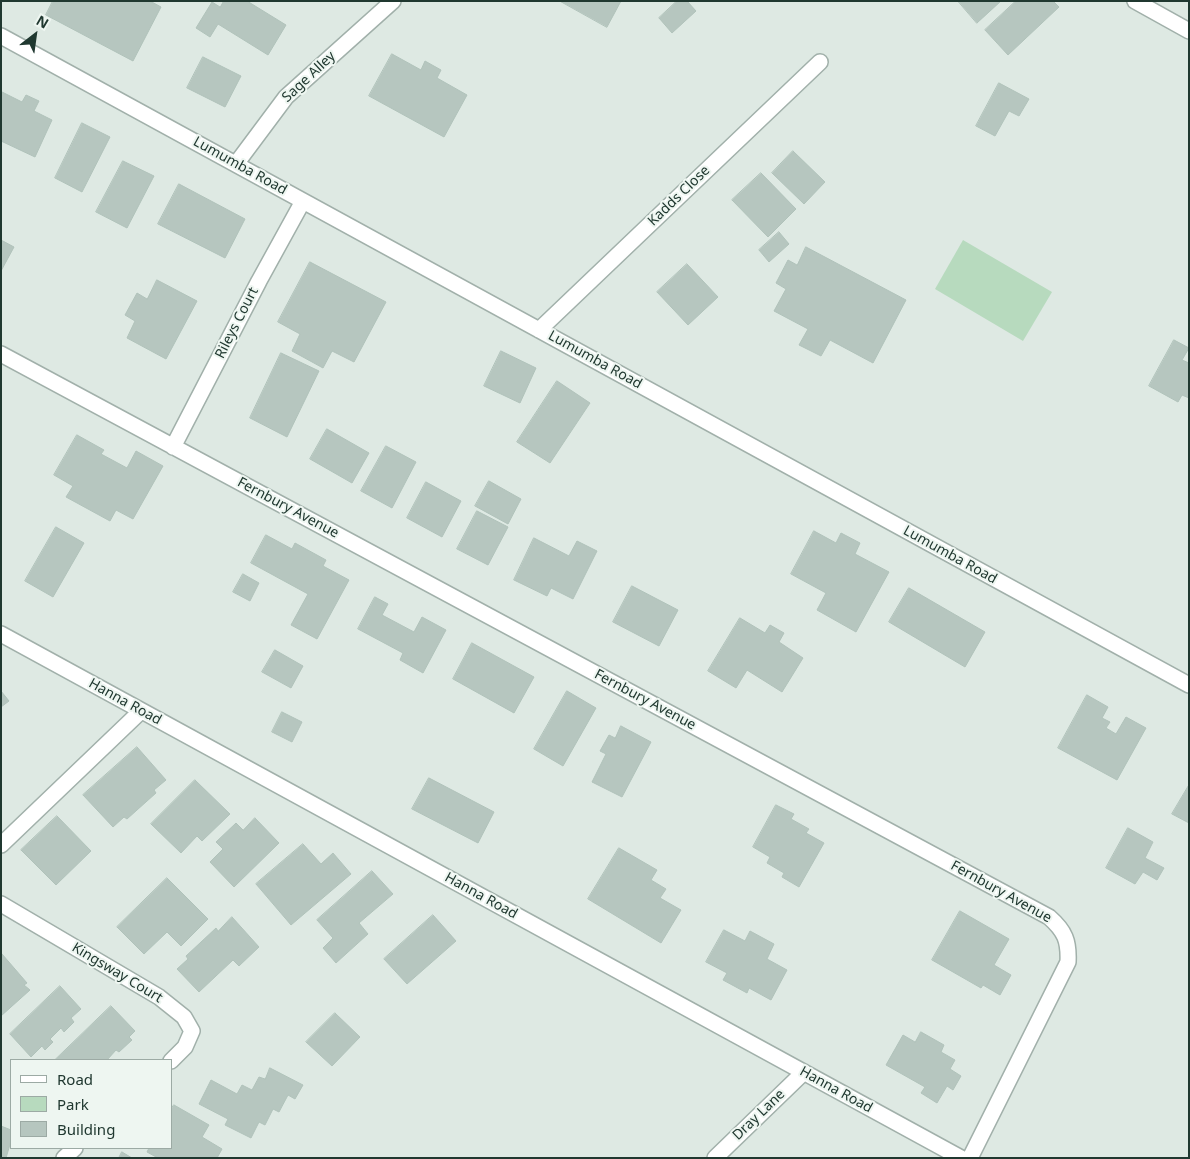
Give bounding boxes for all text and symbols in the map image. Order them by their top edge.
north arrow [10,10,60,60]
text: N [33,10,52,33]
street label: Sage Alley [279,48,339,106]
street label: Lumumba Road [190,133,290,199]
street label: Kadds Close [645,162,713,230]
street label: Rileys Court [212,285,262,361]
street label: Lumumba Road [545,327,645,393]
street label: Fernbury Avenue [234,474,342,542]
street label: Lumumba Road [900,522,1000,588]
street label: Fernbury Avenue [591,666,699,734]
street label: Hanna Road [86,675,164,729]
street label: Fernbury Avenue [948,857,1054,927]
street label: Hanna Road [442,869,520,923]
street label: Kingsway Court [69,939,165,1007]
legend [10,1059,172,1149]
street label: Hanna Road [797,1063,875,1117]
text: Road [57,1069,93,1089]
street label: Dray Lane [729,1086,789,1144]
text: Park [57,1094,89,1114]
text: Building [57,1119,115,1139]

